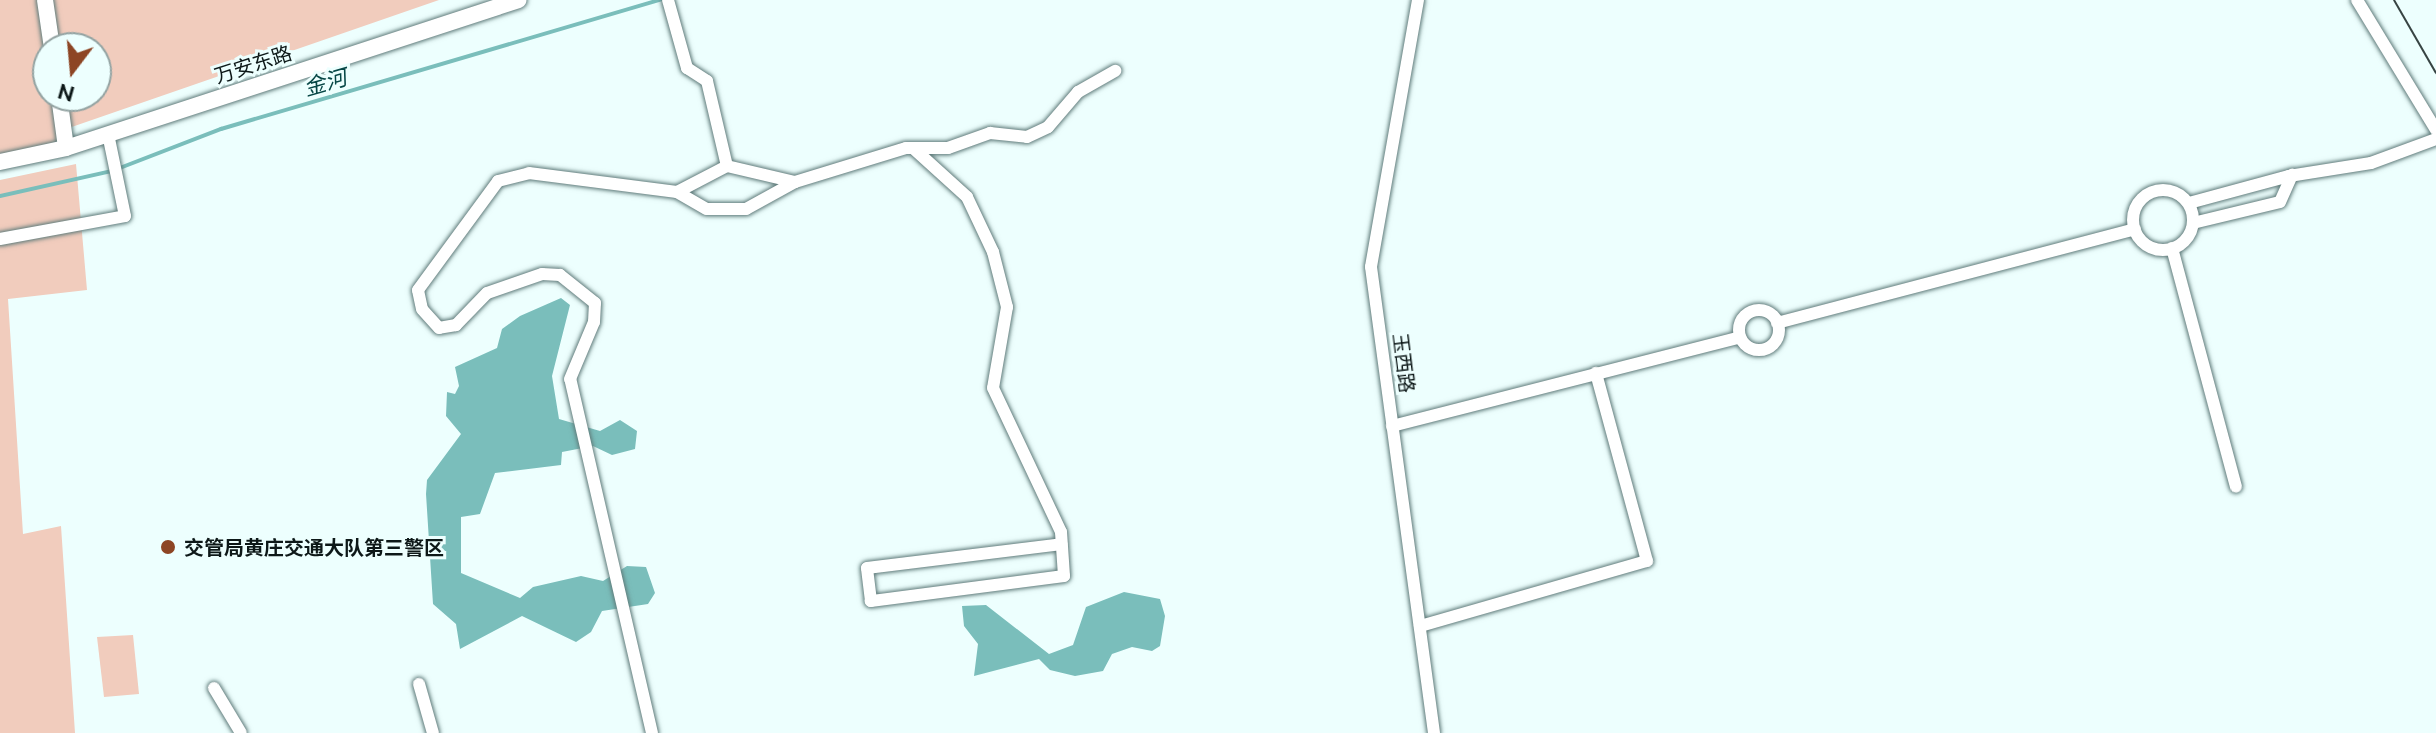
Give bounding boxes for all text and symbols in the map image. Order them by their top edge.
north arrow [32,32,112,112]
street label: 万安东路 [211,40,295,88]
water label: 金河 [300,63,350,101]
text: N [54,79,77,108]
street label: 玉西路 [1388,332,1420,394]
place label: 交管局黄庄交通大队第三警区 [184,535,444,559]
marker: 交管局黄庄交通大队第三警区 [159,538,177,556]

